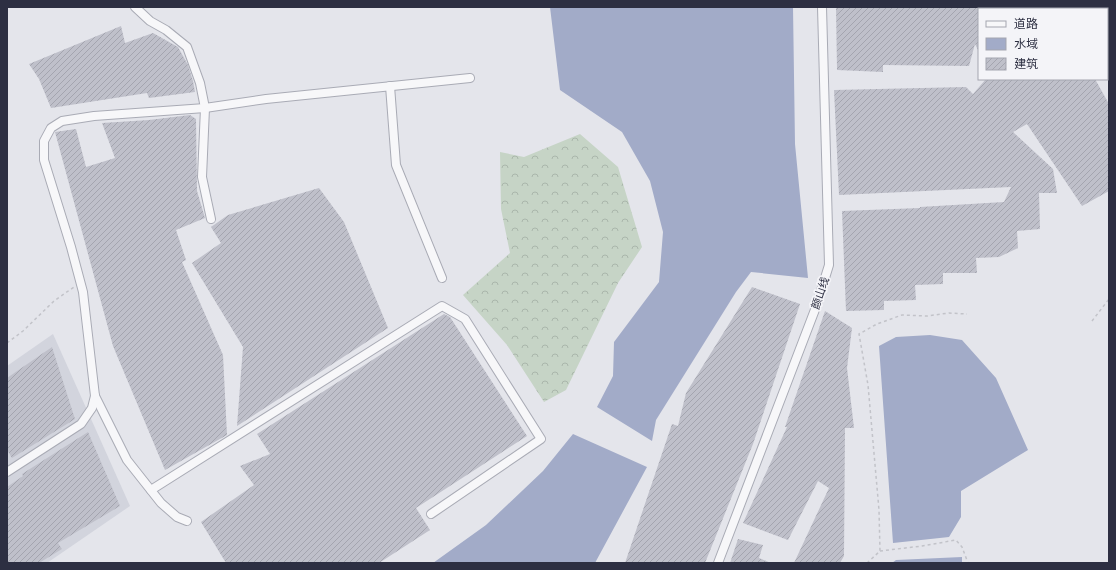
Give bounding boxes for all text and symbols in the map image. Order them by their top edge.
legend [978,8,1108,80]
text: 道路 [1014,17,1038,31]
text: 水域 [1014,37,1038,51]
text: 建筑 [1014,57,1038,71]
street label: 颜山线 [809,275,831,311]

